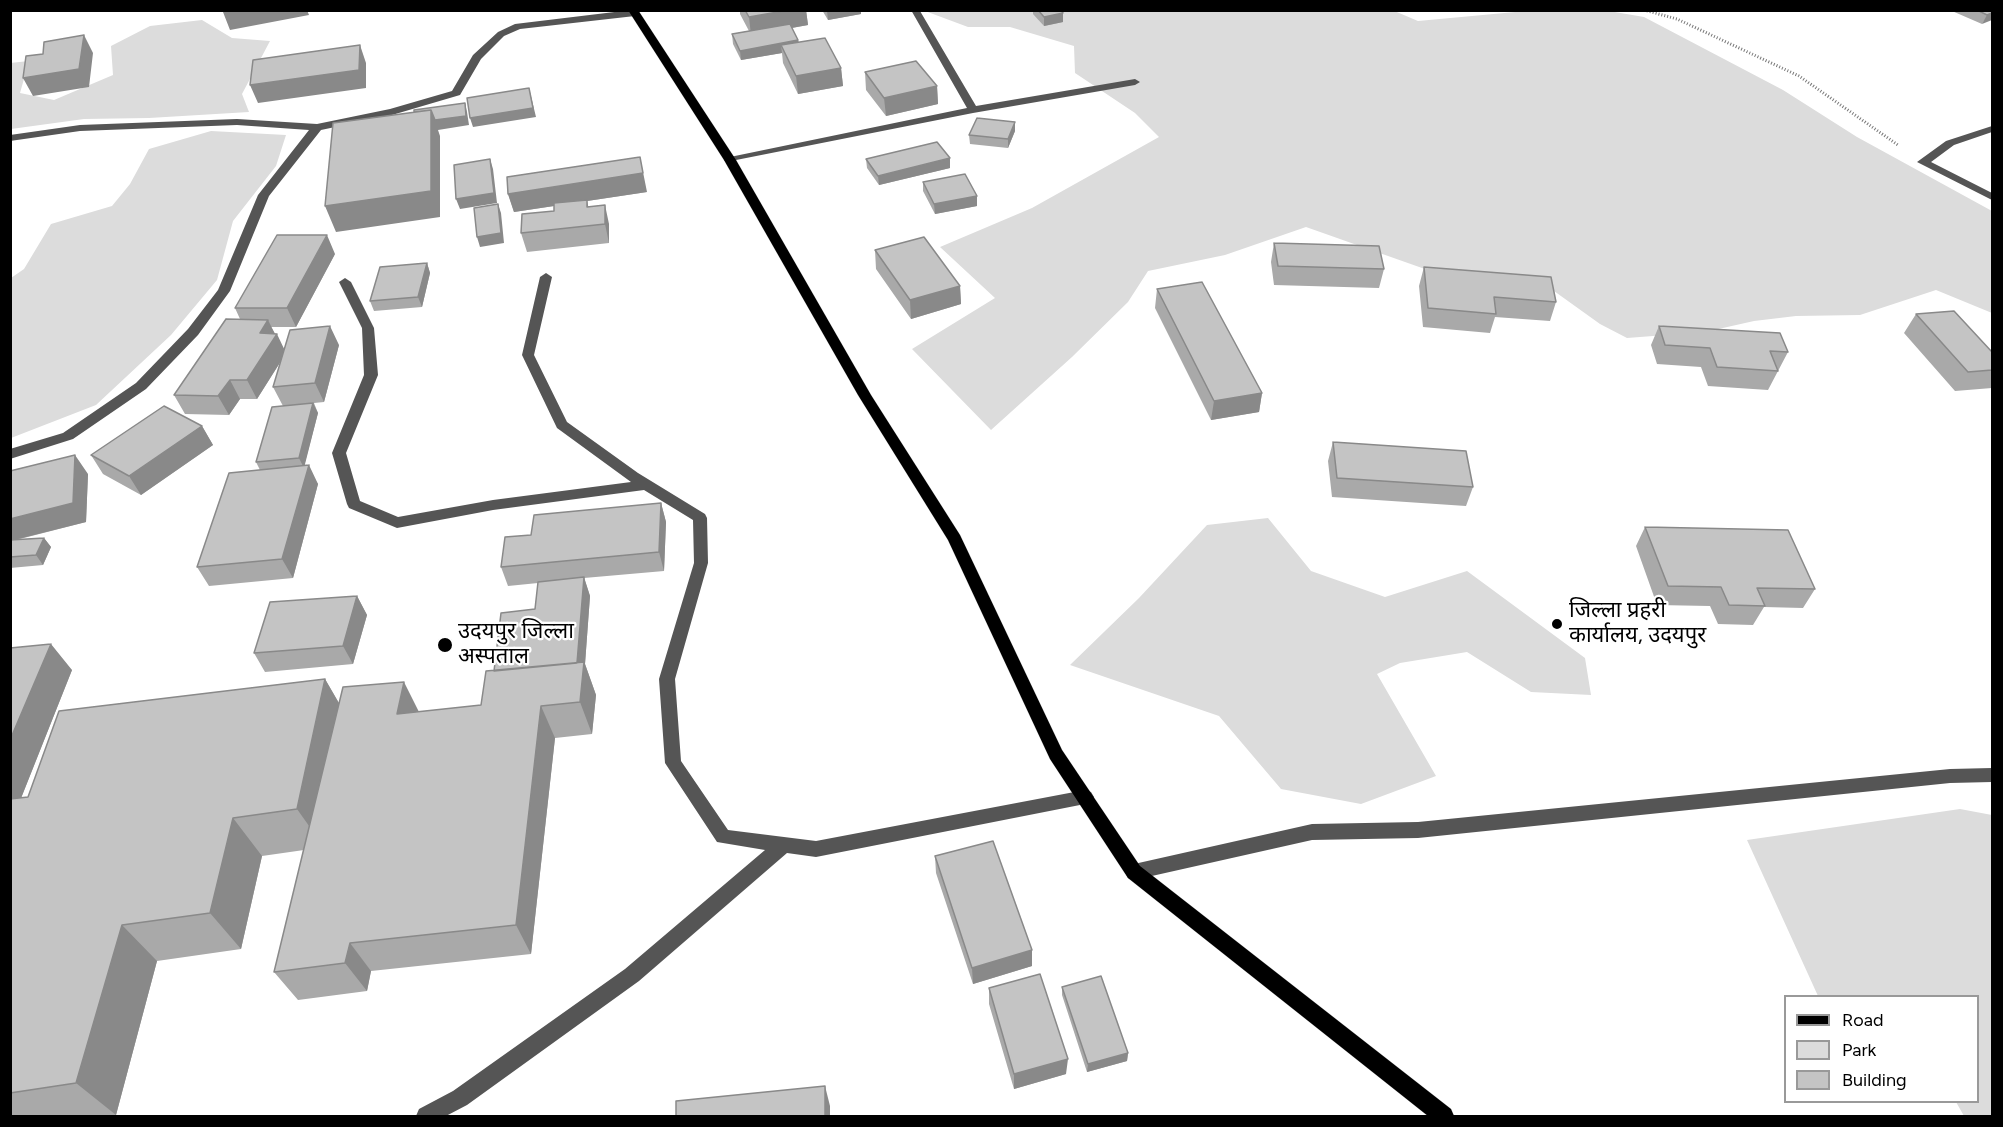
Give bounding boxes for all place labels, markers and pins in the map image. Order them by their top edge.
place label: जिल्ला प्रहरी कार्यालय, उदयपुर [1569,598,1706,650]
marker: जिल्ला प्रहरी कार्यालय, उदयपुर [1550,617,1564,631]
place label: उदयपुर जिल्ला अस्पताल [458,619,574,670]
marker: उदयपुर जिल्ला अस्पताल [436,636,454,654]

